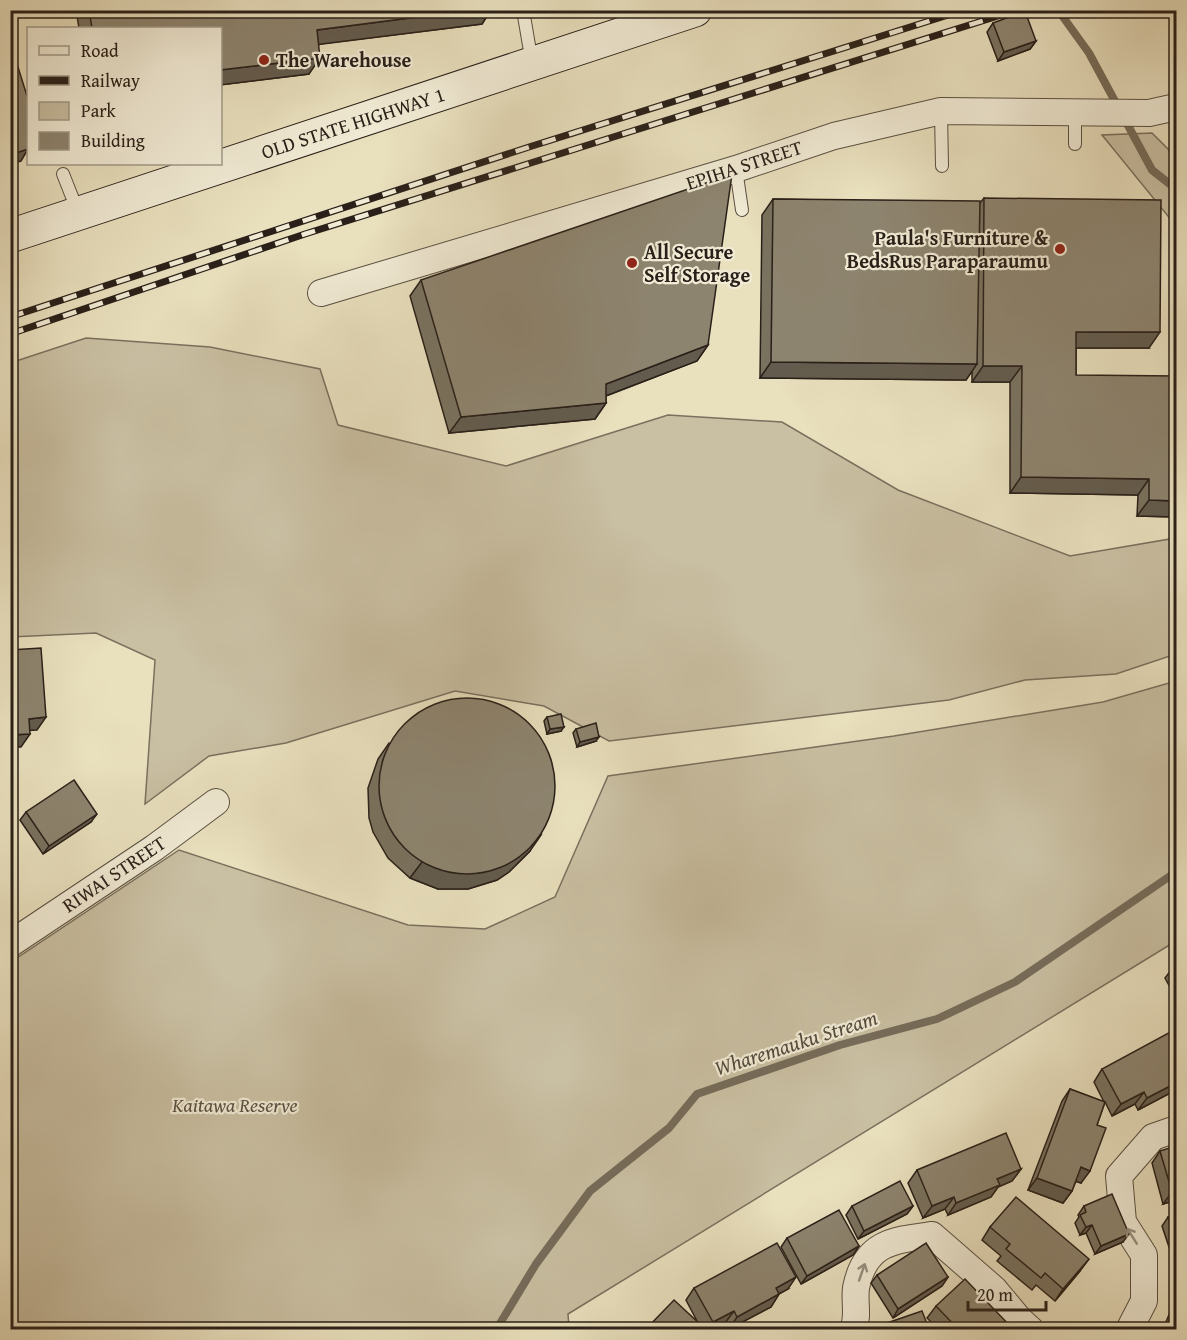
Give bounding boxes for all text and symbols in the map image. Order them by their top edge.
legend [27,27,222,165]
text: Road [81,37,119,64]
place label: The Warehouse [276,45,412,74]
marker: The Warehouse [257,53,271,67]
text: Railway [81,67,140,94]
street label: OLD STATE HIGHWAY 1 [257,79,448,166]
text: Park [81,97,117,124]
text: Building [81,127,145,154]
street label: EPIHA STREET [682,132,806,197]
place label: Paula's Furniture & BedsRus Paraparaumu [847,223,1049,275]
place label: All Secure Self Storage [644,237,750,289]
marker: Paula's Furniture & BedsRus Paraparaumu [1053,242,1067,256]
marker: All Secure Self Storage [625,256,639,270]
street label: RIWAI STREET [56,828,171,919]
water label: Wharemauku Stream [710,1002,881,1083]
park label: Kaitawa Reserve [171,1090,298,1119]
one-way arrow [1125,1228,1137,1245]
one-way arrow [857,1264,868,1282]
scale bar [968,1274,1046,1312]
text: 20 m [977,1281,1013,1308]

